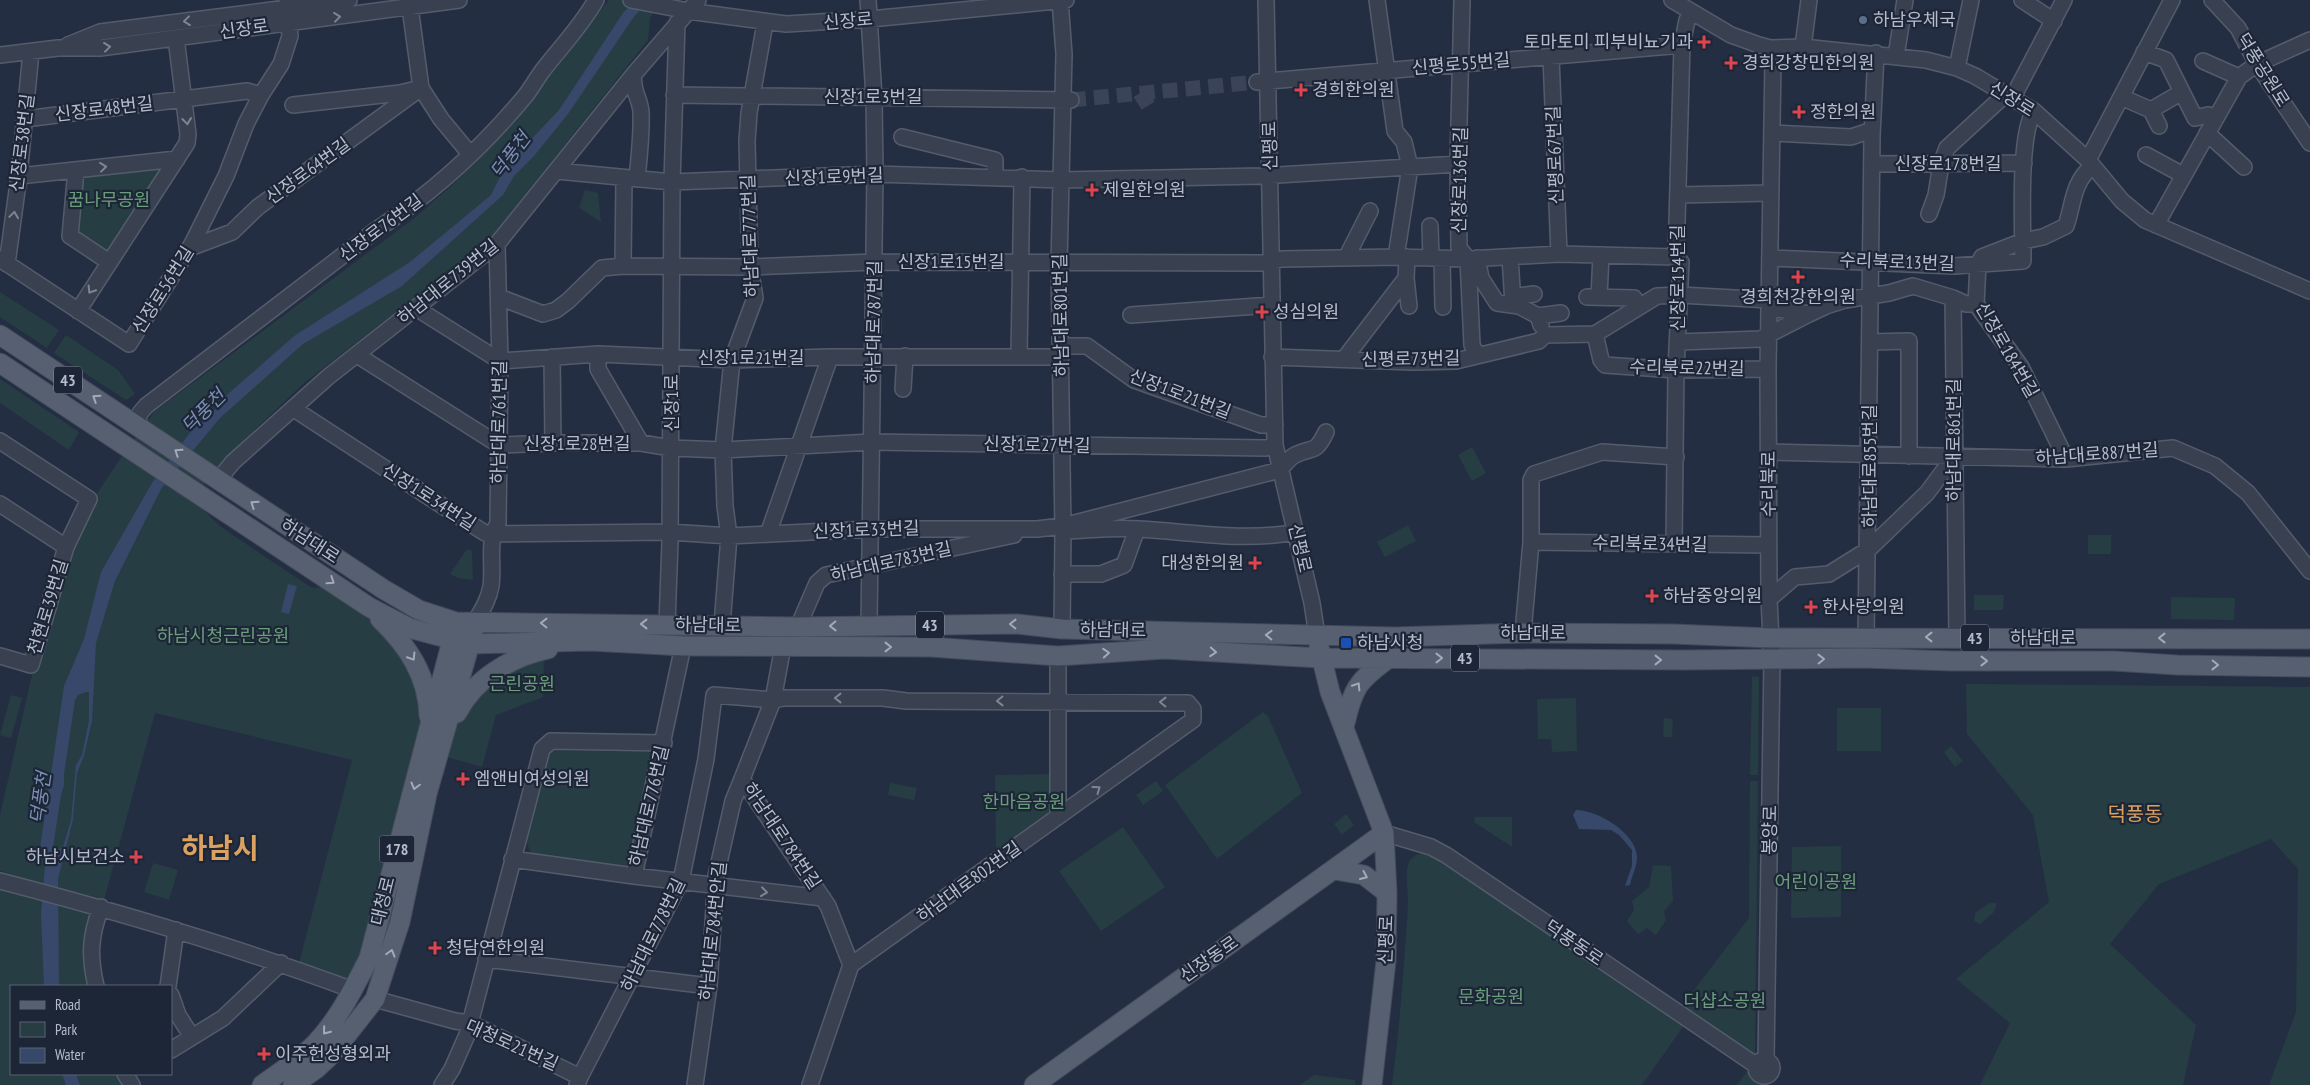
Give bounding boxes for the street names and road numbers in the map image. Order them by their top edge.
street label: 신장로 [822,7,874,34]
street label: 신장로 [218,14,270,43]
street label: 덕풍공원로 [2232,29,2295,111]
street label: 신평로55번길 [1411,48,1511,79]
street label: 신장로 [1985,76,2039,121]
street label: 신장1로3번길 [824,85,923,108]
street label: 신장로48번길 [53,91,154,126]
street label: 신장로38번길 [4,92,39,193]
street label: 신평로67번길 [1541,105,1568,205]
street label: 신평로 [1258,121,1281,171]
street label: 신장로136번길 [1447,126,1472,234]
street label: 신장로64번길 [261,132,355,209]
street label: 신장로178번길 [1894,152,2002,175]
street label: 신장1로9번길 [784,163,884,190]
street label: 하남대로777번길 [736,174,763,298]
street label: 신장로76번길 [334,189,427,267]
street label: 신장로154번길 [1666,224,1689,332]
street label: 하남대로739번길 [392,234,503,329]
street label: 신장로56번길 [127,242,199,338]
street label: 수리북로13번길 [1839,248,1955,275]
street label: 신장1로15번길 [897,250,1005,273]
street label: 하남대로801번길 [1048,253,1073,377]
street label: 하남대로787번길 [861,260,886,384]
street label: 신장로184번길 [1971,298,2044,402]
street label: 신장1로21번길 [697,346,805,369]
street label: 신평로73번길 [1361,346,1461,371]
street label: 수리북로22번길 [1629,355,1745,380]
street label: 하남대로761번길 [486,360,511,484]
street label: 신장1로21번길 [1126,364,1234,423]
road number: 43 [54,366,82,394]
street label: 신장1로 [660,374,683,432]
street label: 하남대로861번길 [1942,378,1965,502]
street label: 하남대로855번길 [1858,404,1881,528]
street label: 신장1로28번길 [523,432,631,455]
street label: 신장1로27번길 [983,432,1091,457]
street label: 하남대로887번길 [2034,438,2159,469]
street label: 수리북로 [1757,451,1780,517]
street label: 신장1로34번길 [378,458,480,535]
street label: 하남대로 [276,513,344,568]
street label: 신장1로33번길 [812,516,920,543]
street label: 신평로 [1284,521,1317,575]
street label: 수리북로34번길 [1592,531,1708,556]
street label: 하남대로783번길 [828,536,954,587]
street label: 천현로39번길 [22,556,73,658]
street label: 하남대로 [675,612,741,637]
road number: 43 [916,612,944,638]
street label: 하남대로 [1080,617,1146,642]
street label: 하남대로 [1500,621,1566,644]
road number: 43 [1961,624,1989,651]
street label: 하남대로 [2010,626,2076,649]
road number: 43 [1451,644,1479,671]
street label: 하남대로776번길 [623,743,674,869]
street label: 하남대로784번길 [738,778,827,893]
street label: 봉양로 [1758,805,1781,855]
road number: 178 [380,836,414,862]
street label: 하남대로802번길 [912,836,1025,927]
street label: 하남대로784번안길 [694,860,731,1002]
street label: 대청로 [365,874,400,928]
street label: 하남대로778번길 [615,874,690,995]
street label: 신평로 [1373,915,1398,965]
street label: 덕풍동로 [1540,915,1608,971]
street label: 신장동로 [1175,930,1242,987]
street label: 대청로21번길 [462,1014,562,1075]

